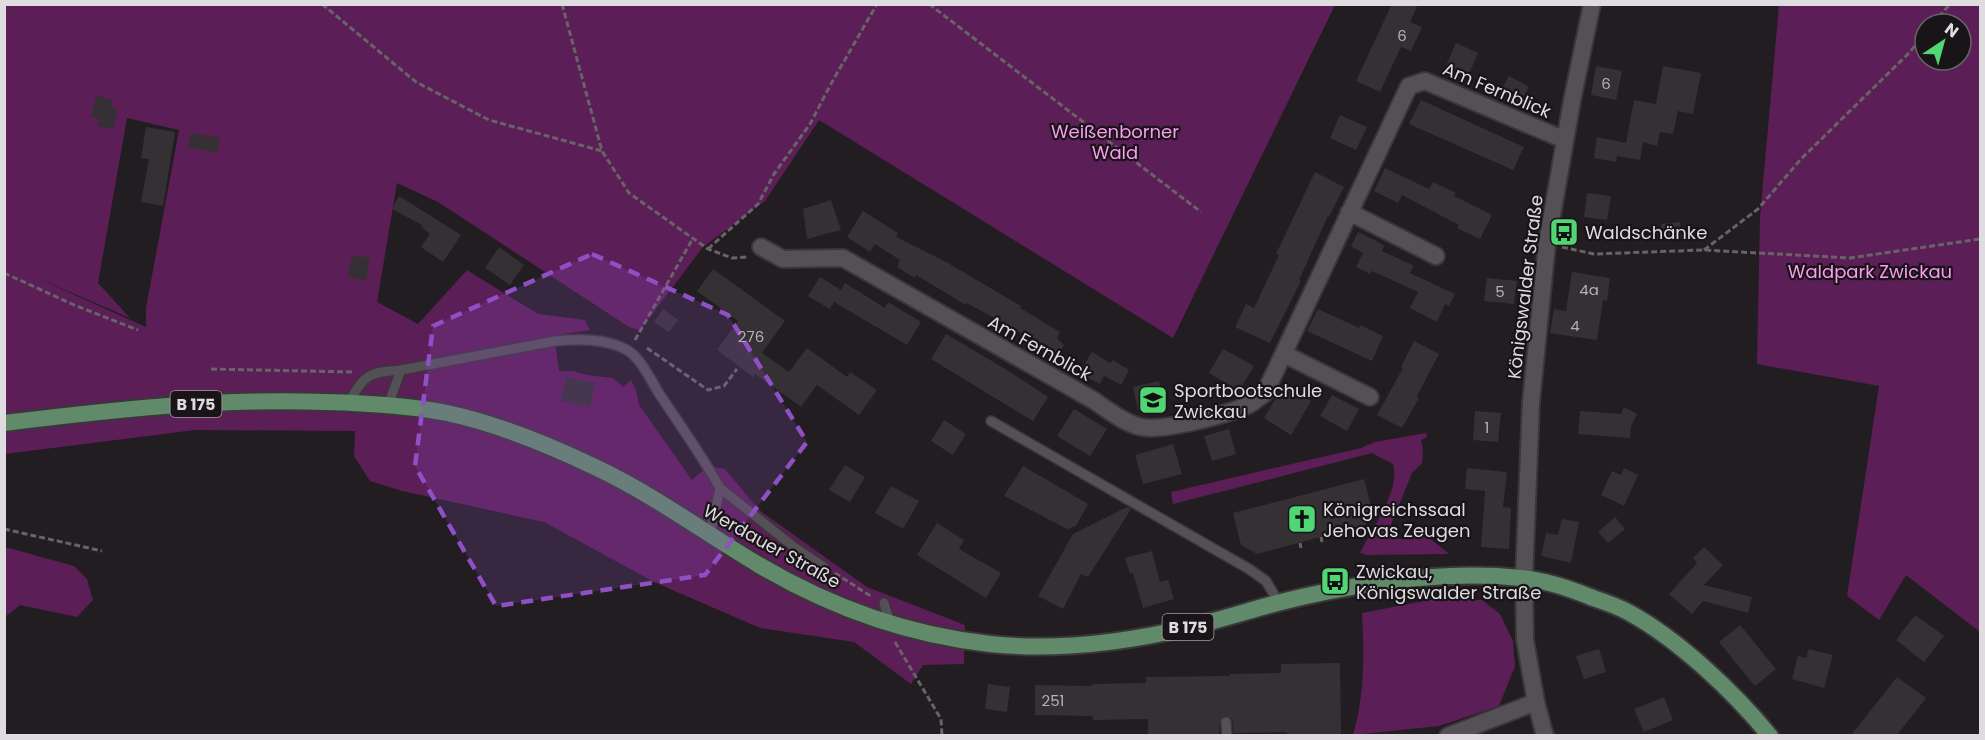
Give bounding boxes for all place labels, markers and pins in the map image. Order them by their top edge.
bus stop icon: Waldschänke [1548,216,1580,248]
place label: Waldschänke [1585,220,1707,245]
place label: Sportbootschule Zwickau [1174,378,1322,424]
school or university icon: Sportbootschule Zwickau [1137,384,1169,416]
place label: Königreichssaal Jehovas Zeugen [1323,497,1470,543]
church icon: Königreichssaal Jehovas Zeugen [1286,503,1318,535]
place label: Zwickau, Königswalder Straße [1356,559,1541,605]
bus stop icon: Zwickau, Königswalder Straße [1319,565,1351,597]

